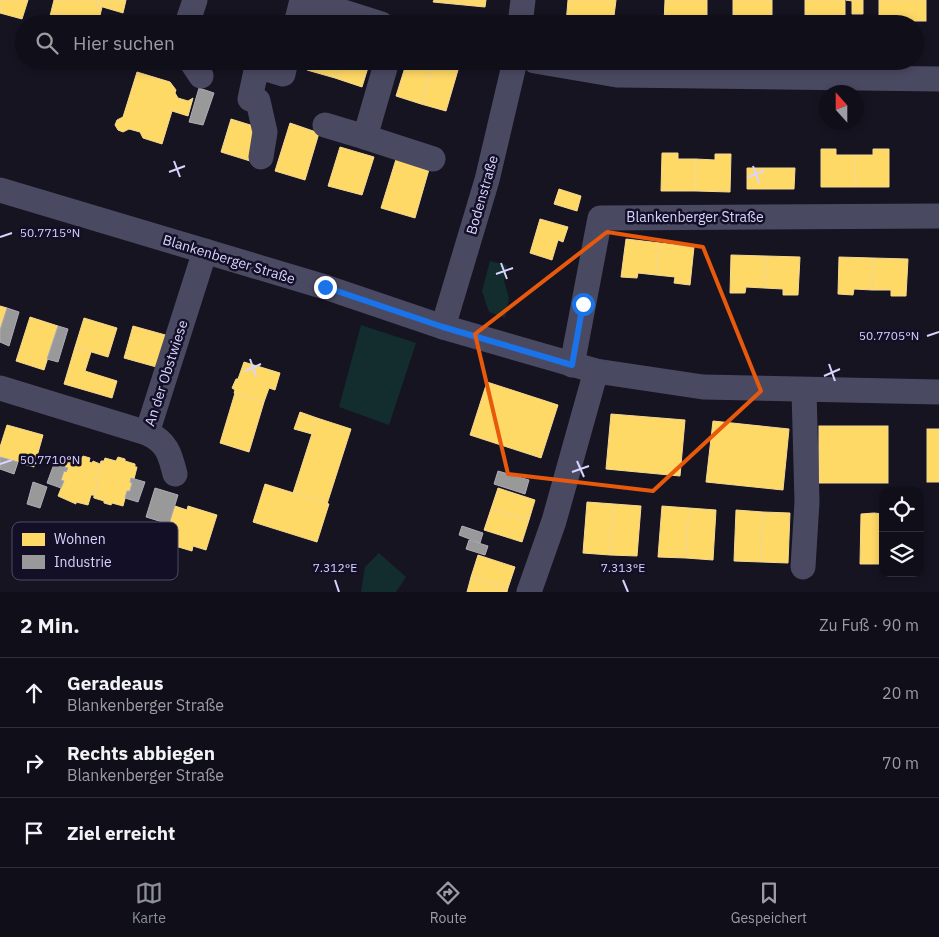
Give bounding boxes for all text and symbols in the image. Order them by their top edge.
search box [15,15,924,70]
icon: search [33,29,61,57]
text: Hier suchen [73,31,175,55]
north arrow [819,85,864,130]
street label: Bodenstraße [462,153,502,237]
street label: Blankenberger Straße [626,208,764,226]
text: 50.7715°N [20,225,80,240]
street label: Blankenberger Straße [161,230,298,288]
route end [314,276,337,299]
route start [572,293,595,316]
street label: An der Obstwiese [140,317,192,428]
text: 50.7705°N [859,328,919,343]
text: 50.7710°N [20,452,80,467]
map controls [879,487,924,577]
button: locate [879,487,924,532]
legend [12,522,178,580]
text: Wohnen [54,530,106,548]
button: layers [879,532,924,577]
text: Industrie [54,553,112,571]
text: 7.312°E [313,560,357,575]
text: 7.313°E [601,560,645,575]
text: 2 Min. [20,611,80,639]
text: Zu Fuß · 90 m [819,615,919,635]
text: Geradeaus [67,671,164,695]
icon: ahead [20,679,48,707]
text: 20 m [882,683,919,703]
text: Blankenberger Straße [67,695,224,715]
text: Rechts abbiegen [67,741,215,765]
icon: right [20,749,48,777]
text: 70 m [882,753,919,773]
text: Blankenberger Straße [67,765,224,785]
icon: arrive [20,819,48,847]
text: Ziel erreicht [67,821,175,845]
tab: Karte [132,879,166,927]
tab: Route [430,879,467,927]
tab: Gespeichert [731,879,807,927]

